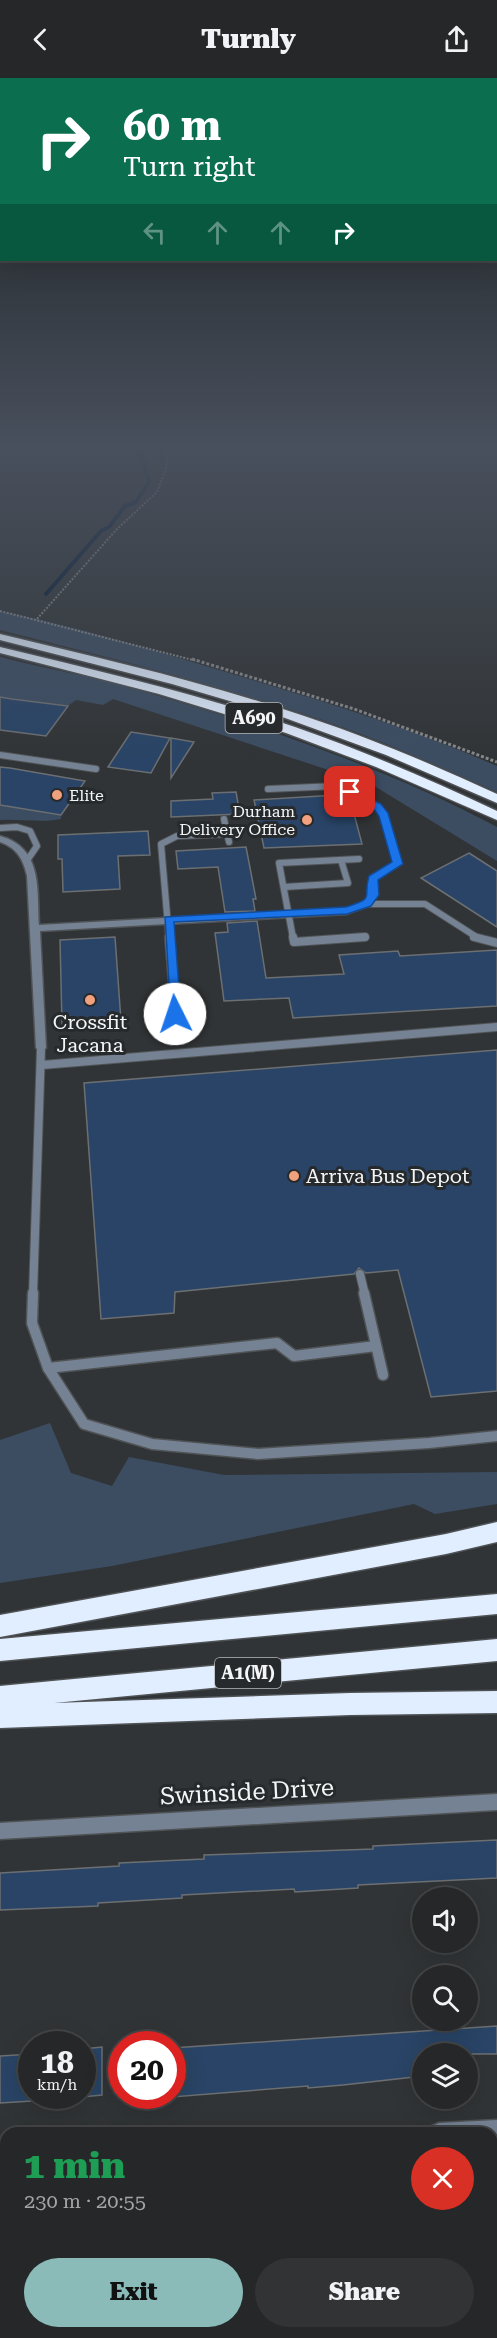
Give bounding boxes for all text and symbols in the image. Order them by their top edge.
icon: back [24,23,57,56]
text: Turnly [201,23,296,55]
icon: share [440,23,473,56]
text: 60 m [123,101,221,150]
icon: right [24,102,102,180]
text: Turn right [123,151,256,183]
icon: left [138,216,171,249]
icon: ahead [201,216,234,249]
icon: ahead [264,216,297,249]
icon: right [327,216,360,249]
road number: A690 [226,703,282,733]
pin [324,766,375,817]
icon: arrive [333,775,366,808]
place label: Elite [69,786,104,805]
marker: Elite [50,788,64,802]
place label: Durham Delivery Office [179,802,295,839]
marker: Durham Delivery Office [300,813,314,827]
position arrow [143,982,207,1046]
marker: Crossfit Jacana [83,993,97,1007]
place label: Crossfit Jacana [53,1010,128,1057]
place label: Arriva Bus Depot [306,1164,470,1188]
marker: Arriva Bus Depot [287,1169,301,1183]
road number: A1(M) [215,1658,281,1688]
street label: Swinside Drive [159,1773,335,1811]
map controls [412,1887,478,2109]
button: sound [412,1887,478,1953]
button: search [412,1965,478,2031]
speed limit sign: 20 [108,2031,186,2109]
button: layers [412,2043,478,2109]
text: 18 [40,2045,74,2080]
text: km/h [37,2076,77,2094]
text: 1 min [24,2145,125,2187]
button: close [411,2147,474,2210]
text: 230 m · 20:55 [24,2189,146,2213]
button: Exit [24,2258,243,2327]
button: Share [255,2258,474,2327]

